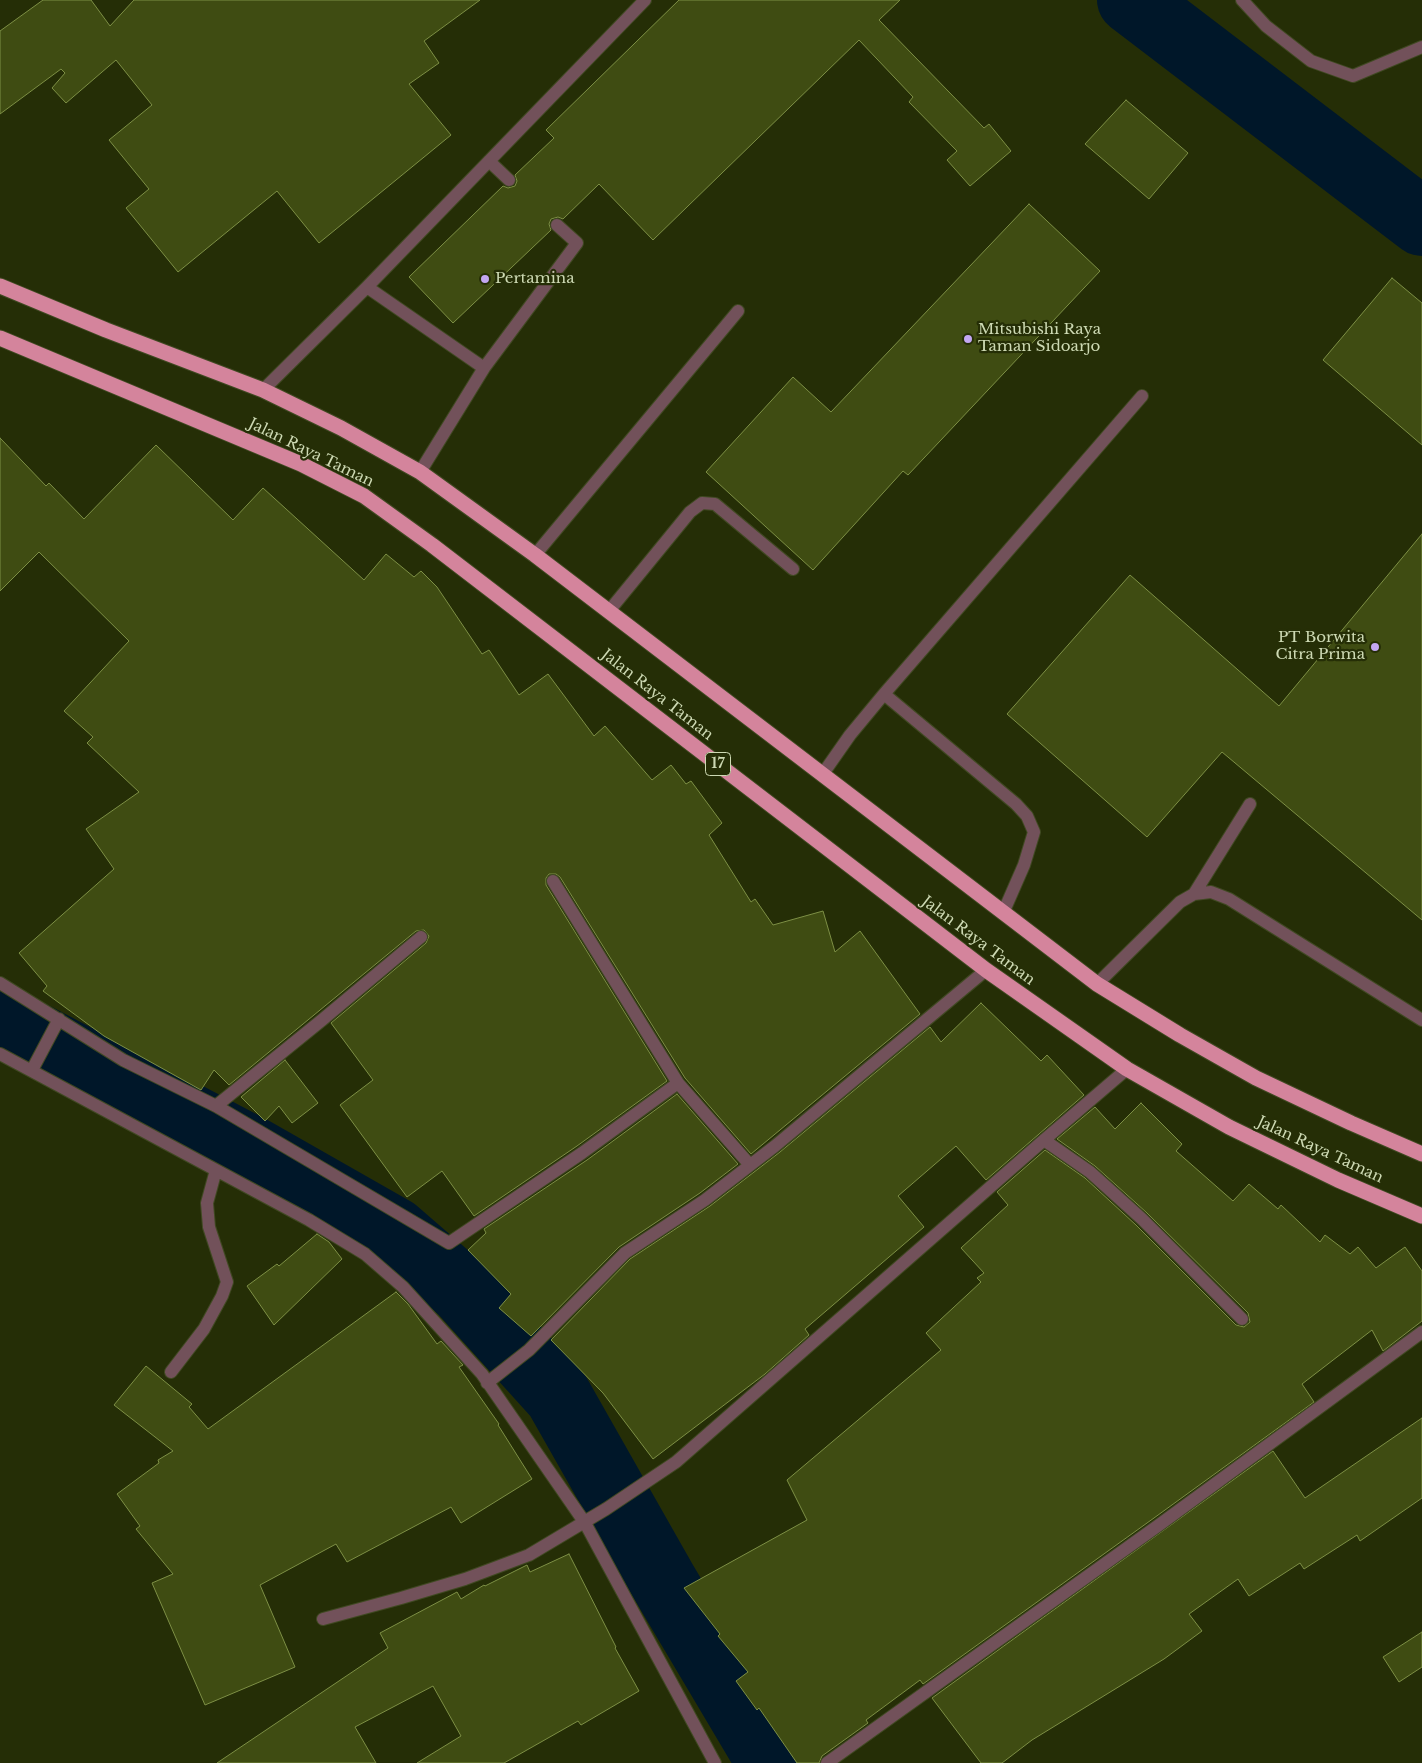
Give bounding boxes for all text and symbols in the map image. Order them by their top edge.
place label: Pertamina [495,270,574,288]
marker: Pertamina [479,273,491,285]
place label: Mitsubishi Raya Taman Sidoarjo [978,321,1101,356]
marker: Mitsubishi Raya Taman Sidoarjo [962,333,974,345]
street label: Jalan Raya Taman [246,415,376,491]
place label: PT Borwita Citra Prima [1275,629,1365,664]
marker: PT Borwita Citra Prima [1369,641,1381,653]
street label: Jalan Raya Taman [598,646,716,744]
road number: 17 [706,752,730,776]
street label: Jalan Raya Taman [918,893,1038,989]
street label: Jalan Raya Taman [1254,1113,1386,1187]

